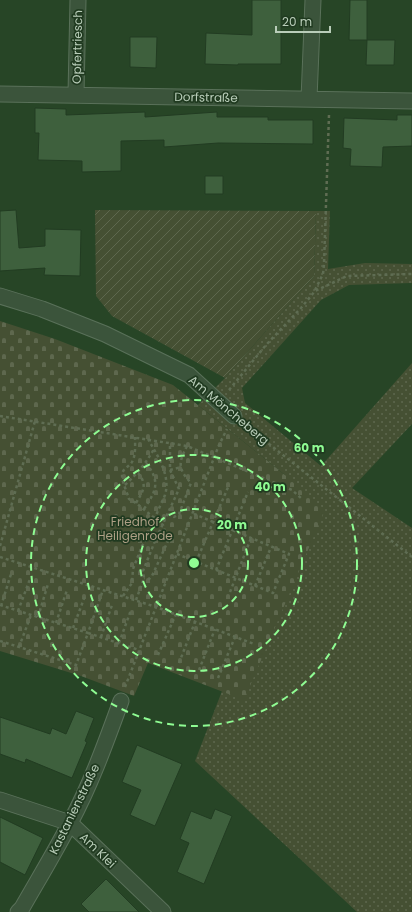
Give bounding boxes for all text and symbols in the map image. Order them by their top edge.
scale bar [276,8,330,34]
street label: Opfertriesch [68,10,86,84]
text: 20 m [282,13,312,30]
street label: Dorfstraße [174,88,238,106]
street label: Am Möncheberg [185,371,273,449]
text: 60 m [294,439,325,456]
text: 40 m [254,478,286,495]
park label: Friedhof Heiligenrode [97,513,173,544]
text: 20 m [217,516,247,533]
centre of rings [187,556,201,570]
street label: Kastanienstraße [45,761,103,857]
street label: Am Klei [76,829,120,871]

